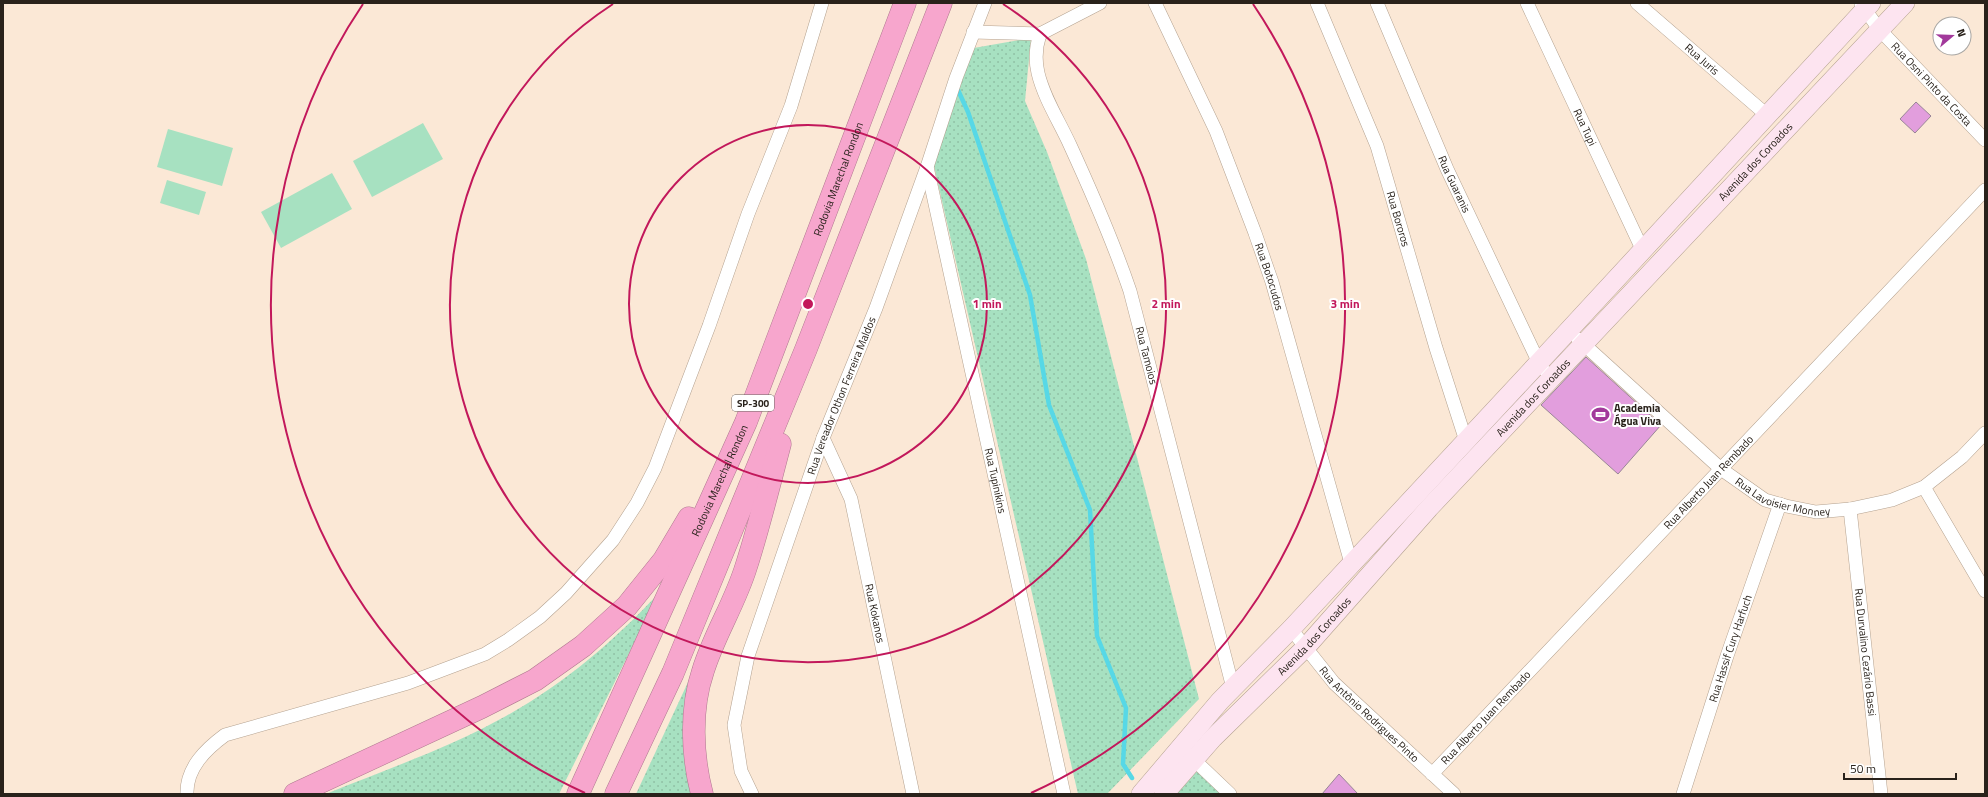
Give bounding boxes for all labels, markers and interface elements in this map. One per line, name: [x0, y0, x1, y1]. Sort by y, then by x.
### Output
north arrow: [1932, 16, 1972, 56]
text: N: [1953, 27, 1970, 39]
street label: Rua Osni Pinto da Costa: [1888, 39, 1976, 130]
street label: Rua Juris: [1681, 40, 1723, 79]
street label: Rua Tupi: [1569, 106, 1601, 148]
street label: Avenida dos Coroados: [1715, 119, 1796, 204]
street label: Rodovia Marechal Rondon: [809, 120, 867, 238]
street label: Rua Guaranis: [1434, 153, 1475, 215]
street label: Rua Bororos: [1383, 189, 1414, 249]
street label: Rua Botocudos: [1251, 241, 1288, 312]
text: 1 min: [972, 294, 1002, 313]
text: 2 min: [1151, 294, 1181, 313]
text: 3 min: [1330, 294, 1360, 313]
centre of rings: [801, 297, 815, 311]
street label: Rua Vereador Othon Ferreira Maldos: [803, 314, 880, 477]
street label: Rua Tamoios: [1132, 325, 1162, 386]
street label: Avenida dos Coroados: [1492, 355, 1574, 440]
road number: SP-300: [732, 395, 774, 411]
place label: Academia Água Viva: [1614, 400, 1661, 429]
sports icon: Academia Água Viva: [1591, 404, 1611, 424]
street label: Rodovia Marechal Rondon: [687, 422, 752, 539]
street label: Rua Alberto Juan Rembado: [1660, 431, 1757, 533]
street label: Rua Tupinikins: [981, 446, 1010, 515]
street label: Rua Lavoisier Monney: [1732, 473, 1832, 520]
street label: Rua Kokanos: [861, 582, 889, 644]
street label: Rua Durvalino Cezário Bassi: [1851, 587, 1880, 717]
street label: Rua Hassif Cury Harfuch: [1705, 592, 1756, 704]
street label: Avenida dos Coroados: [1274, 593, 1355, 679]
street label: Rua Antônio Rodrigues Pinto: [1316, 663, 1423, 766]
street label: Rua Alberto Juan Rembado: [1437, 667, 1534, 768]
scale bar: [1844, 755, 1956, 781]
text: 50 m: [1850, 759, 1876, 778]

